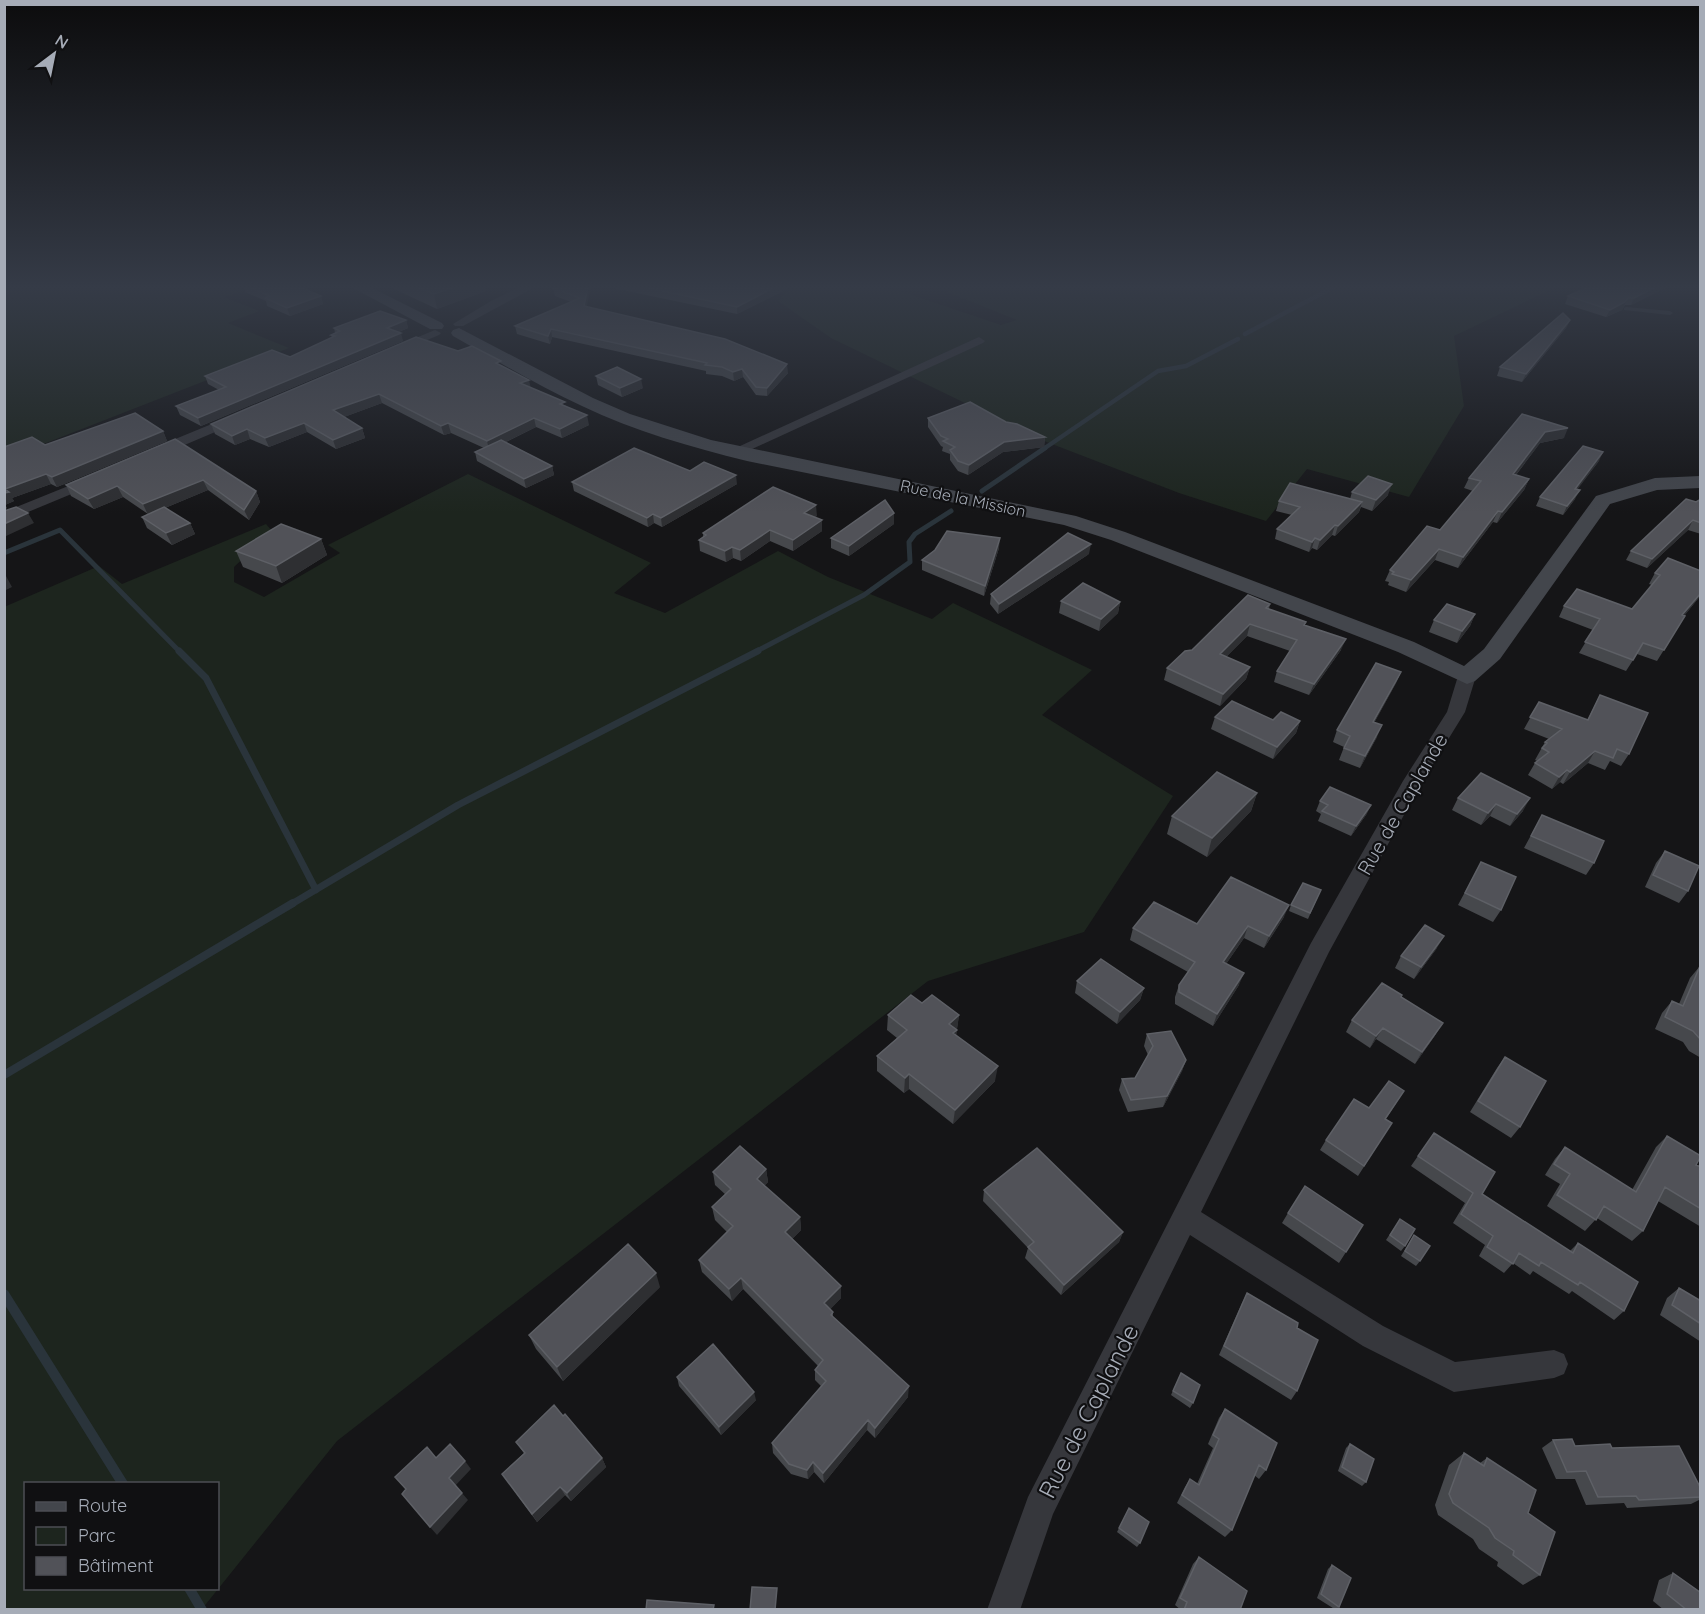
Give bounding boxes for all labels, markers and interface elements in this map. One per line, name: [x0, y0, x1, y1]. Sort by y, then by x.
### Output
north arrow: [24, 24, 84, 84]
text: N: [52, 30, 72, 53]
street label: Rue de la Mission: [898, 475, 1028, 521]
street label: Rue de Caplande: [1351, 729, 1453, 879]
street label: Rue de Caplande: [1031, 1319, 1145, 1503]
legend: [24, 1482, 219, 1590]
text: Route: [78, 1494, 127, 1517]
text: Parc: [78, 1524, 115, 1547]
text: Bâtiment: [78, 1554, 154, 1577]

